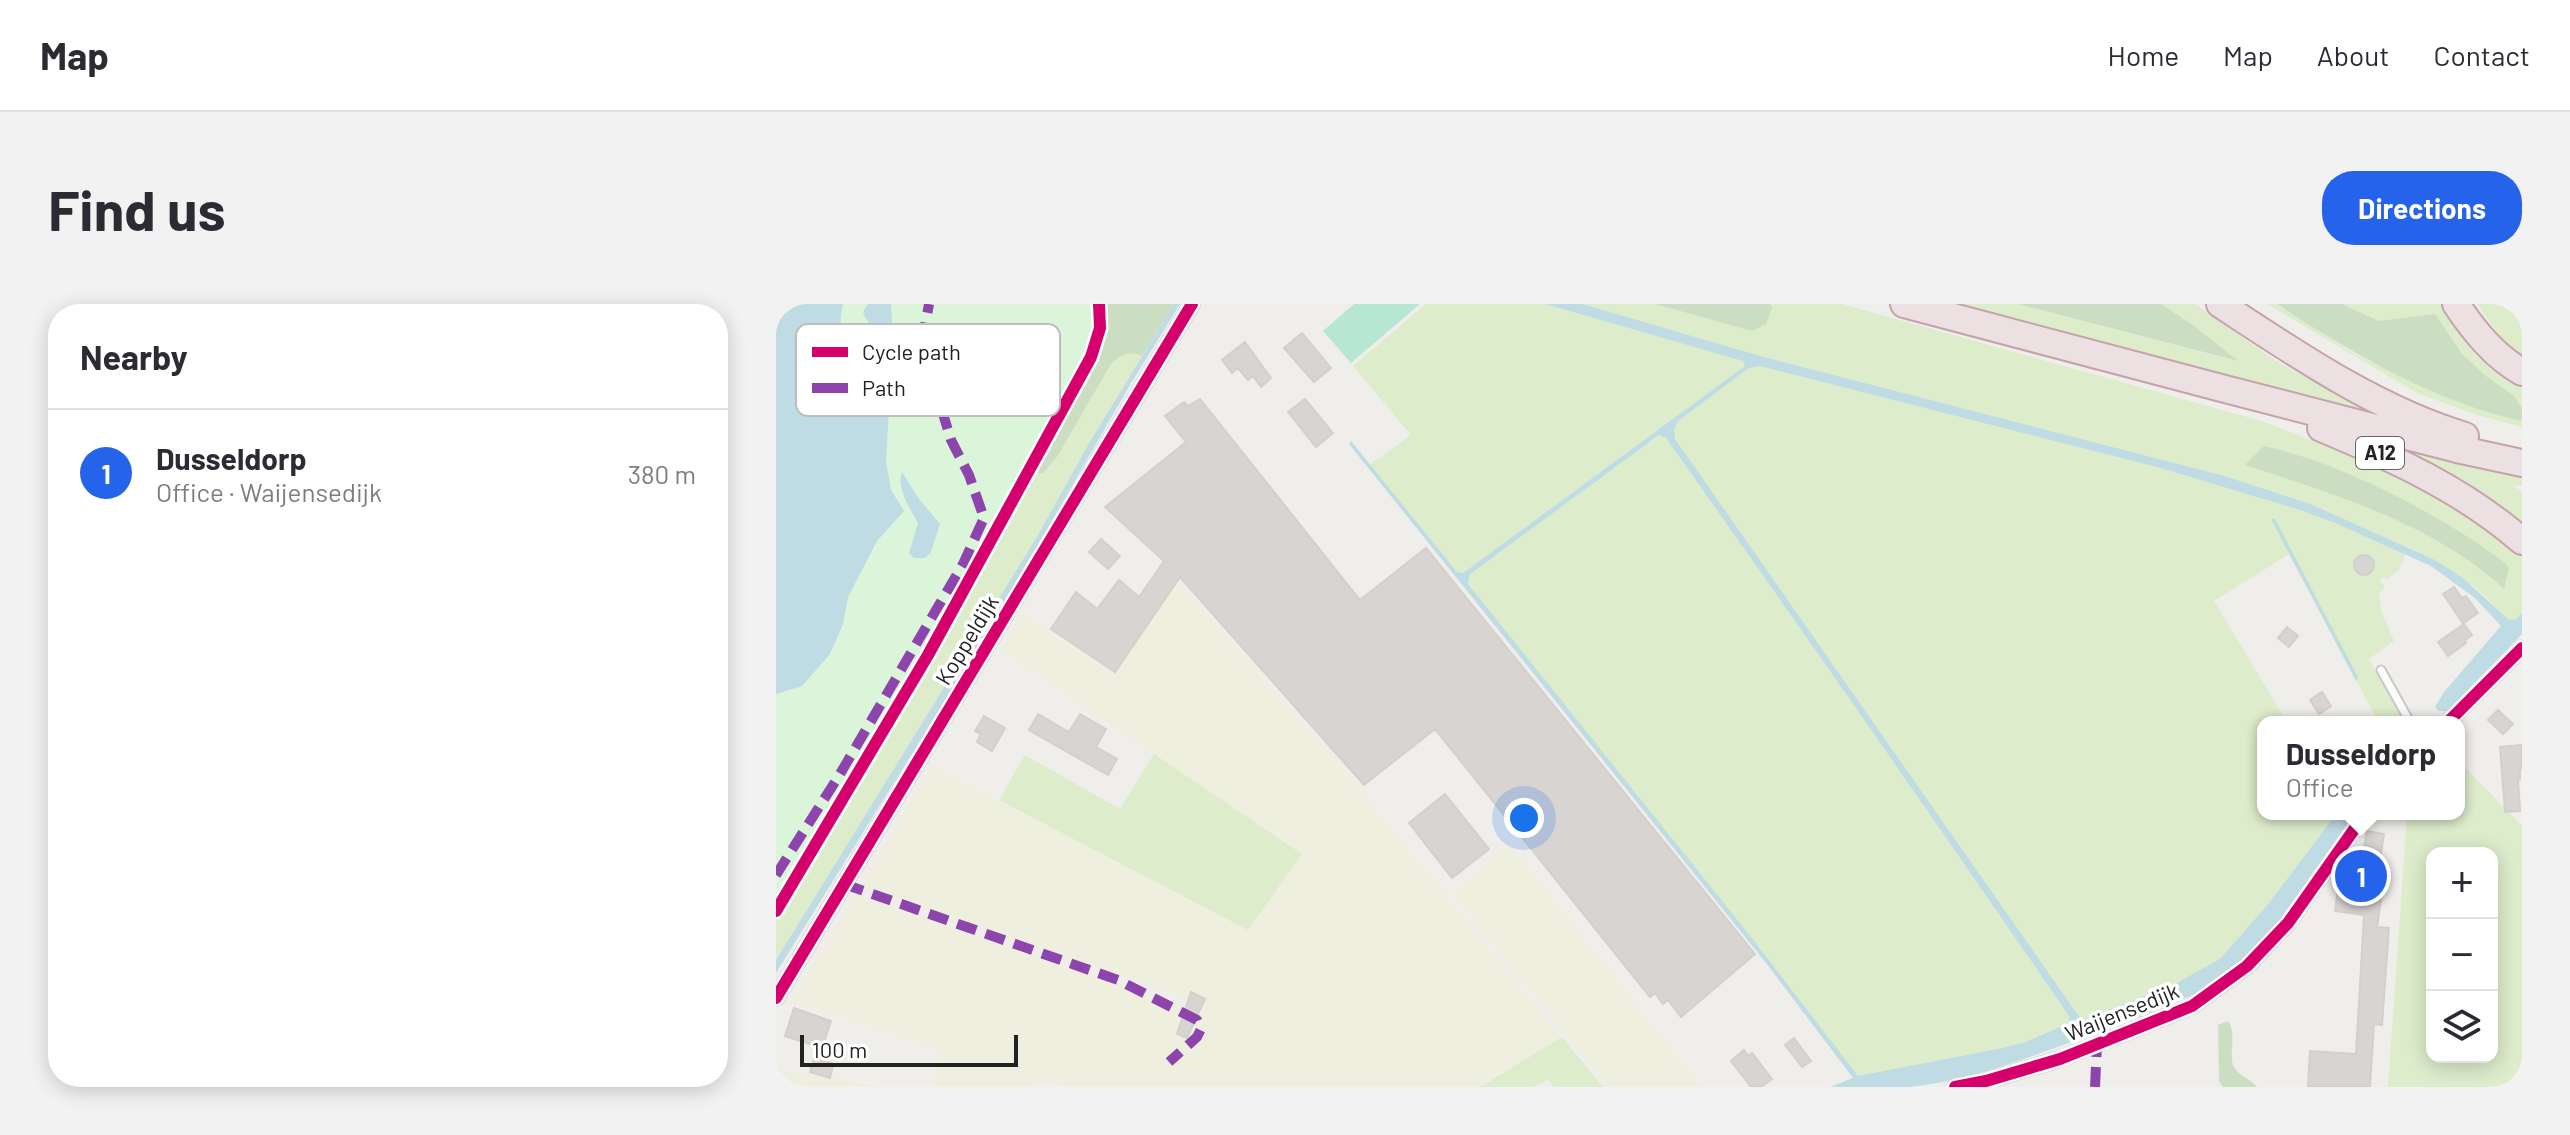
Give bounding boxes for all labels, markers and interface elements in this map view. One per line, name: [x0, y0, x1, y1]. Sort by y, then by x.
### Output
text: Map: [40, 32, 109, 78]
text: Home: [2108, 38, 2179, 72]
text: Map: [2223, 38, 2273, 72]
text: About: [2317, 38, 2389, 72]
text: Contact: [2433, 38, 2530, 72]
button: Directions: [2322, 171, 2522, 245]
text: Find us: [48, 175, 226, 242]
legend: [796, 324, 1060, 416]
text: Nearby: [80, 336, 188, 377]
text: Cycle path: [862, 338, 961, 364]
text: Path: [862, 374, 906, 400]
road number: A12: [2356, 437, 2404, 469]
text: Dusseldorp: [156, 440, 307, 476]
text: 1: [101, 458, 111, 489]
text: 380 m: [628, 458, 696, 489]
text: Office · Waijensedijk: [156, 476, 382, 507]
street label: Koppeldijk: [929, 590, 1003, 689]
popup: [2257, 716, 2465, 820]
text: Dusseldorp: [2286, 735, 2436, 771]
text: Office: [2286, 771, 2354, 802]
your location: [1504, 798, 1544, 838]
pin: 1: [2335, 846, 2387, 906]
map controls: [2426, 847, 2498, 1063]
button: +: [2426, 847, 2498, 919]
button: −: [2426, 919, 2498, 991]
street label: Waijensedijk: [2061, 976, 2182, 1046]
button: layers: [2426, 991, 2498, 1063]
scale bar: [800, 1031, 1018, 1067]
text: 100 m: [812, 1036, 867, 1062]

